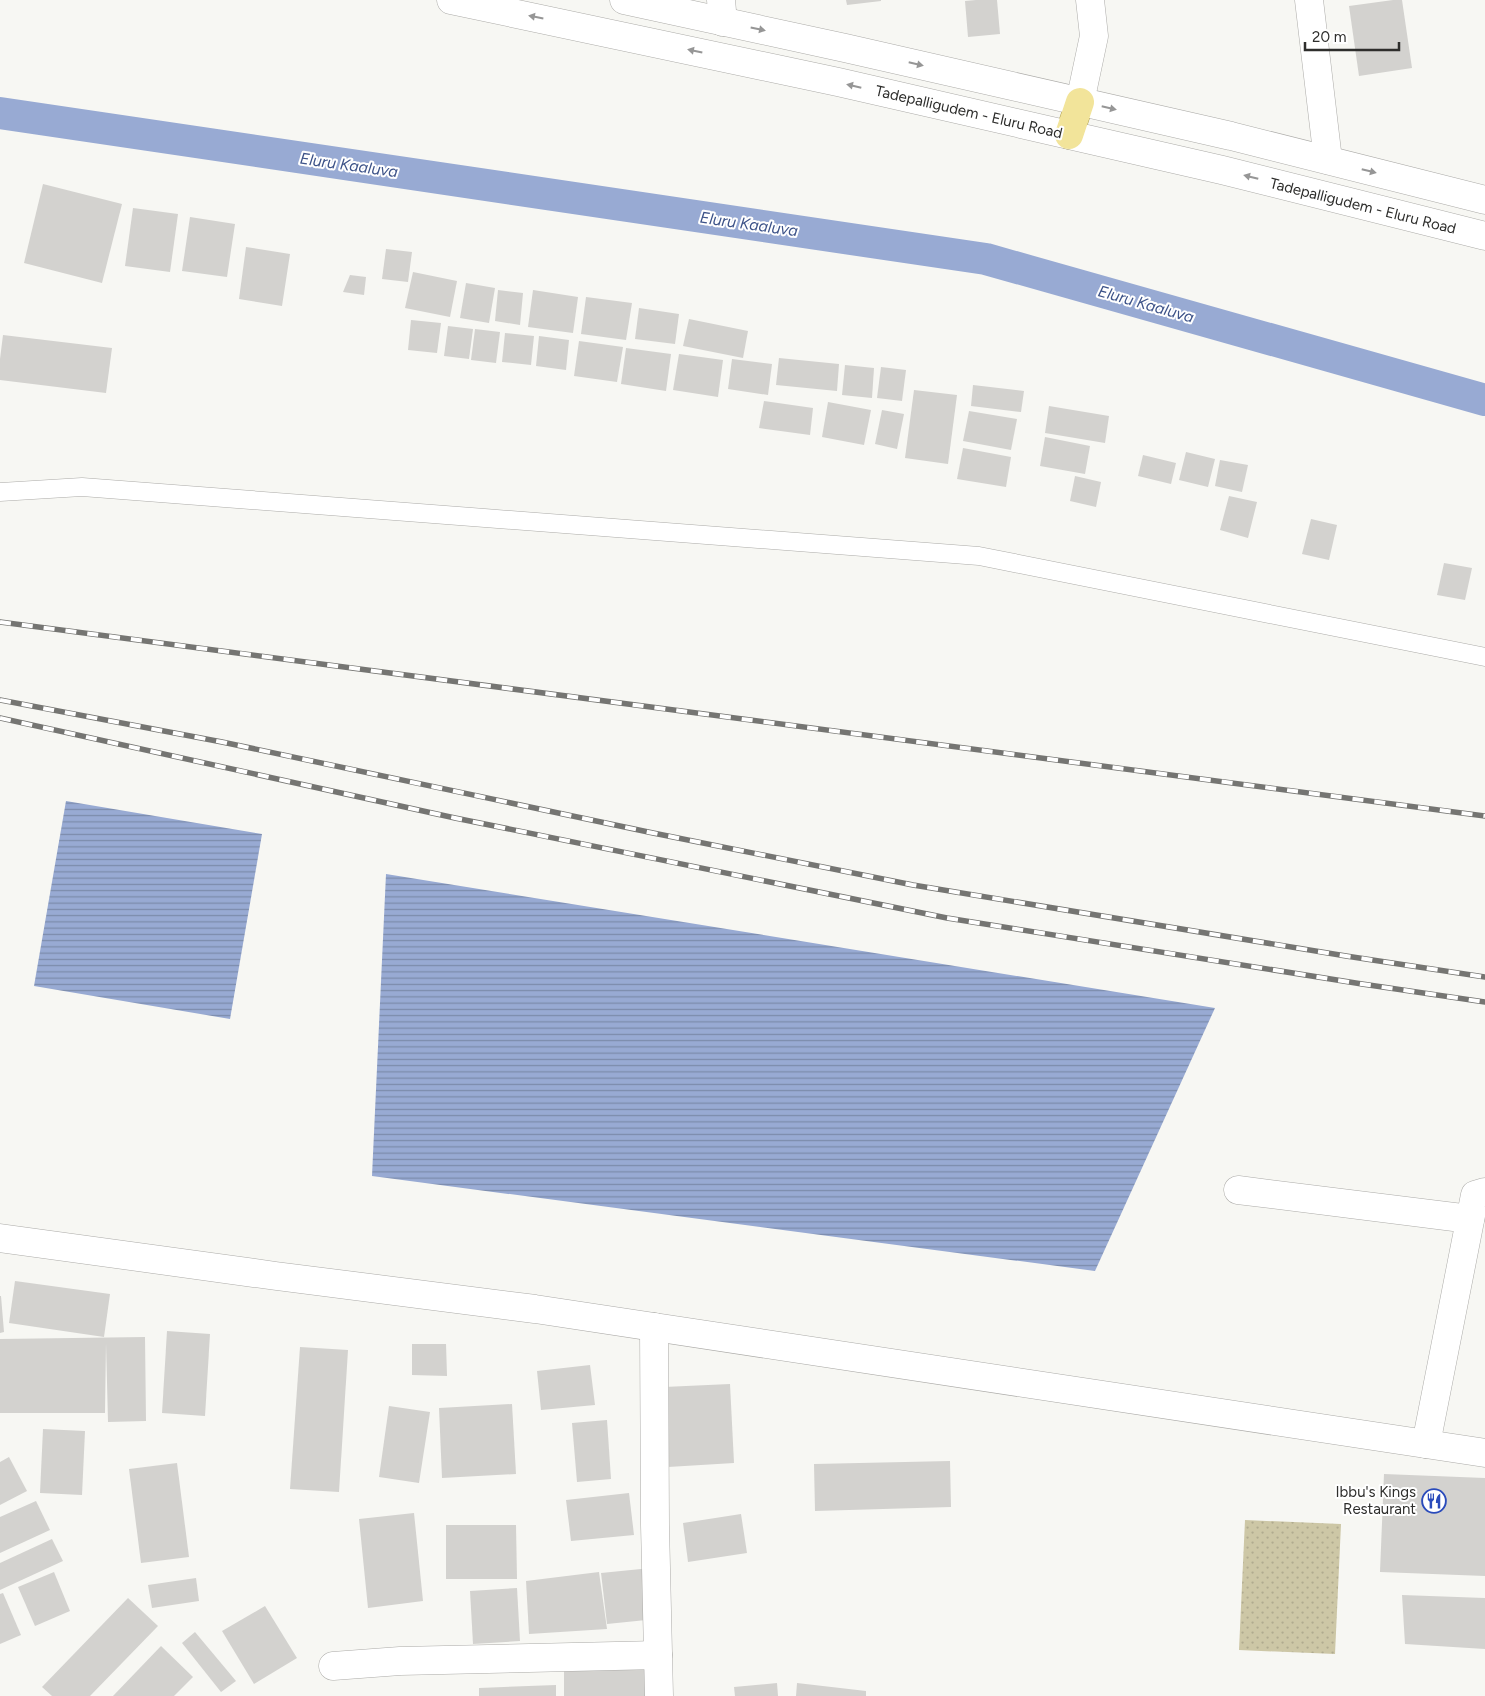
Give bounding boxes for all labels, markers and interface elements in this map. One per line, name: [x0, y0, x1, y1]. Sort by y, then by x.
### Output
one-way arrow: [529, 13, 544, 21]
scale bar: [1305, 20, 1399, 52]
one-way arrow: [750, 25, 765, 33]
text: 20 m: [1312, 28, 1346, 46]
one-way arrow: [688, 47, 703, 55]
one-way arrow: [909, 60, 924, 68]
one-way arrow: [846, 82, 862, 90]
street label: Tadepalligudem - Eluru Road: [874, 82, 1064, 142]
one-way arrow: [1101, 104, 1116, 112]
water label: Eluru Kaaluva: [299, 149, 399, 181]
one-way arrow: [1361, 167, 1376, 175]
one-way arrow: [1244, 173, 1259, 181]
street label: Tadepalligudem - Eluru Road: [1268, 174, 1458, 238]
water label: Eluru Kaaluva: [699, 208, 799, 240]
water label: Eluru Kaaluva: [1096, 281, 1196, 327]
place label: Ibbu's Kings Restaurant: [1335, 1483, 1416, 1518]
restaurant icon: Ibbu's Kings Restaurant: [1421, 1488, 1447, 1514]

